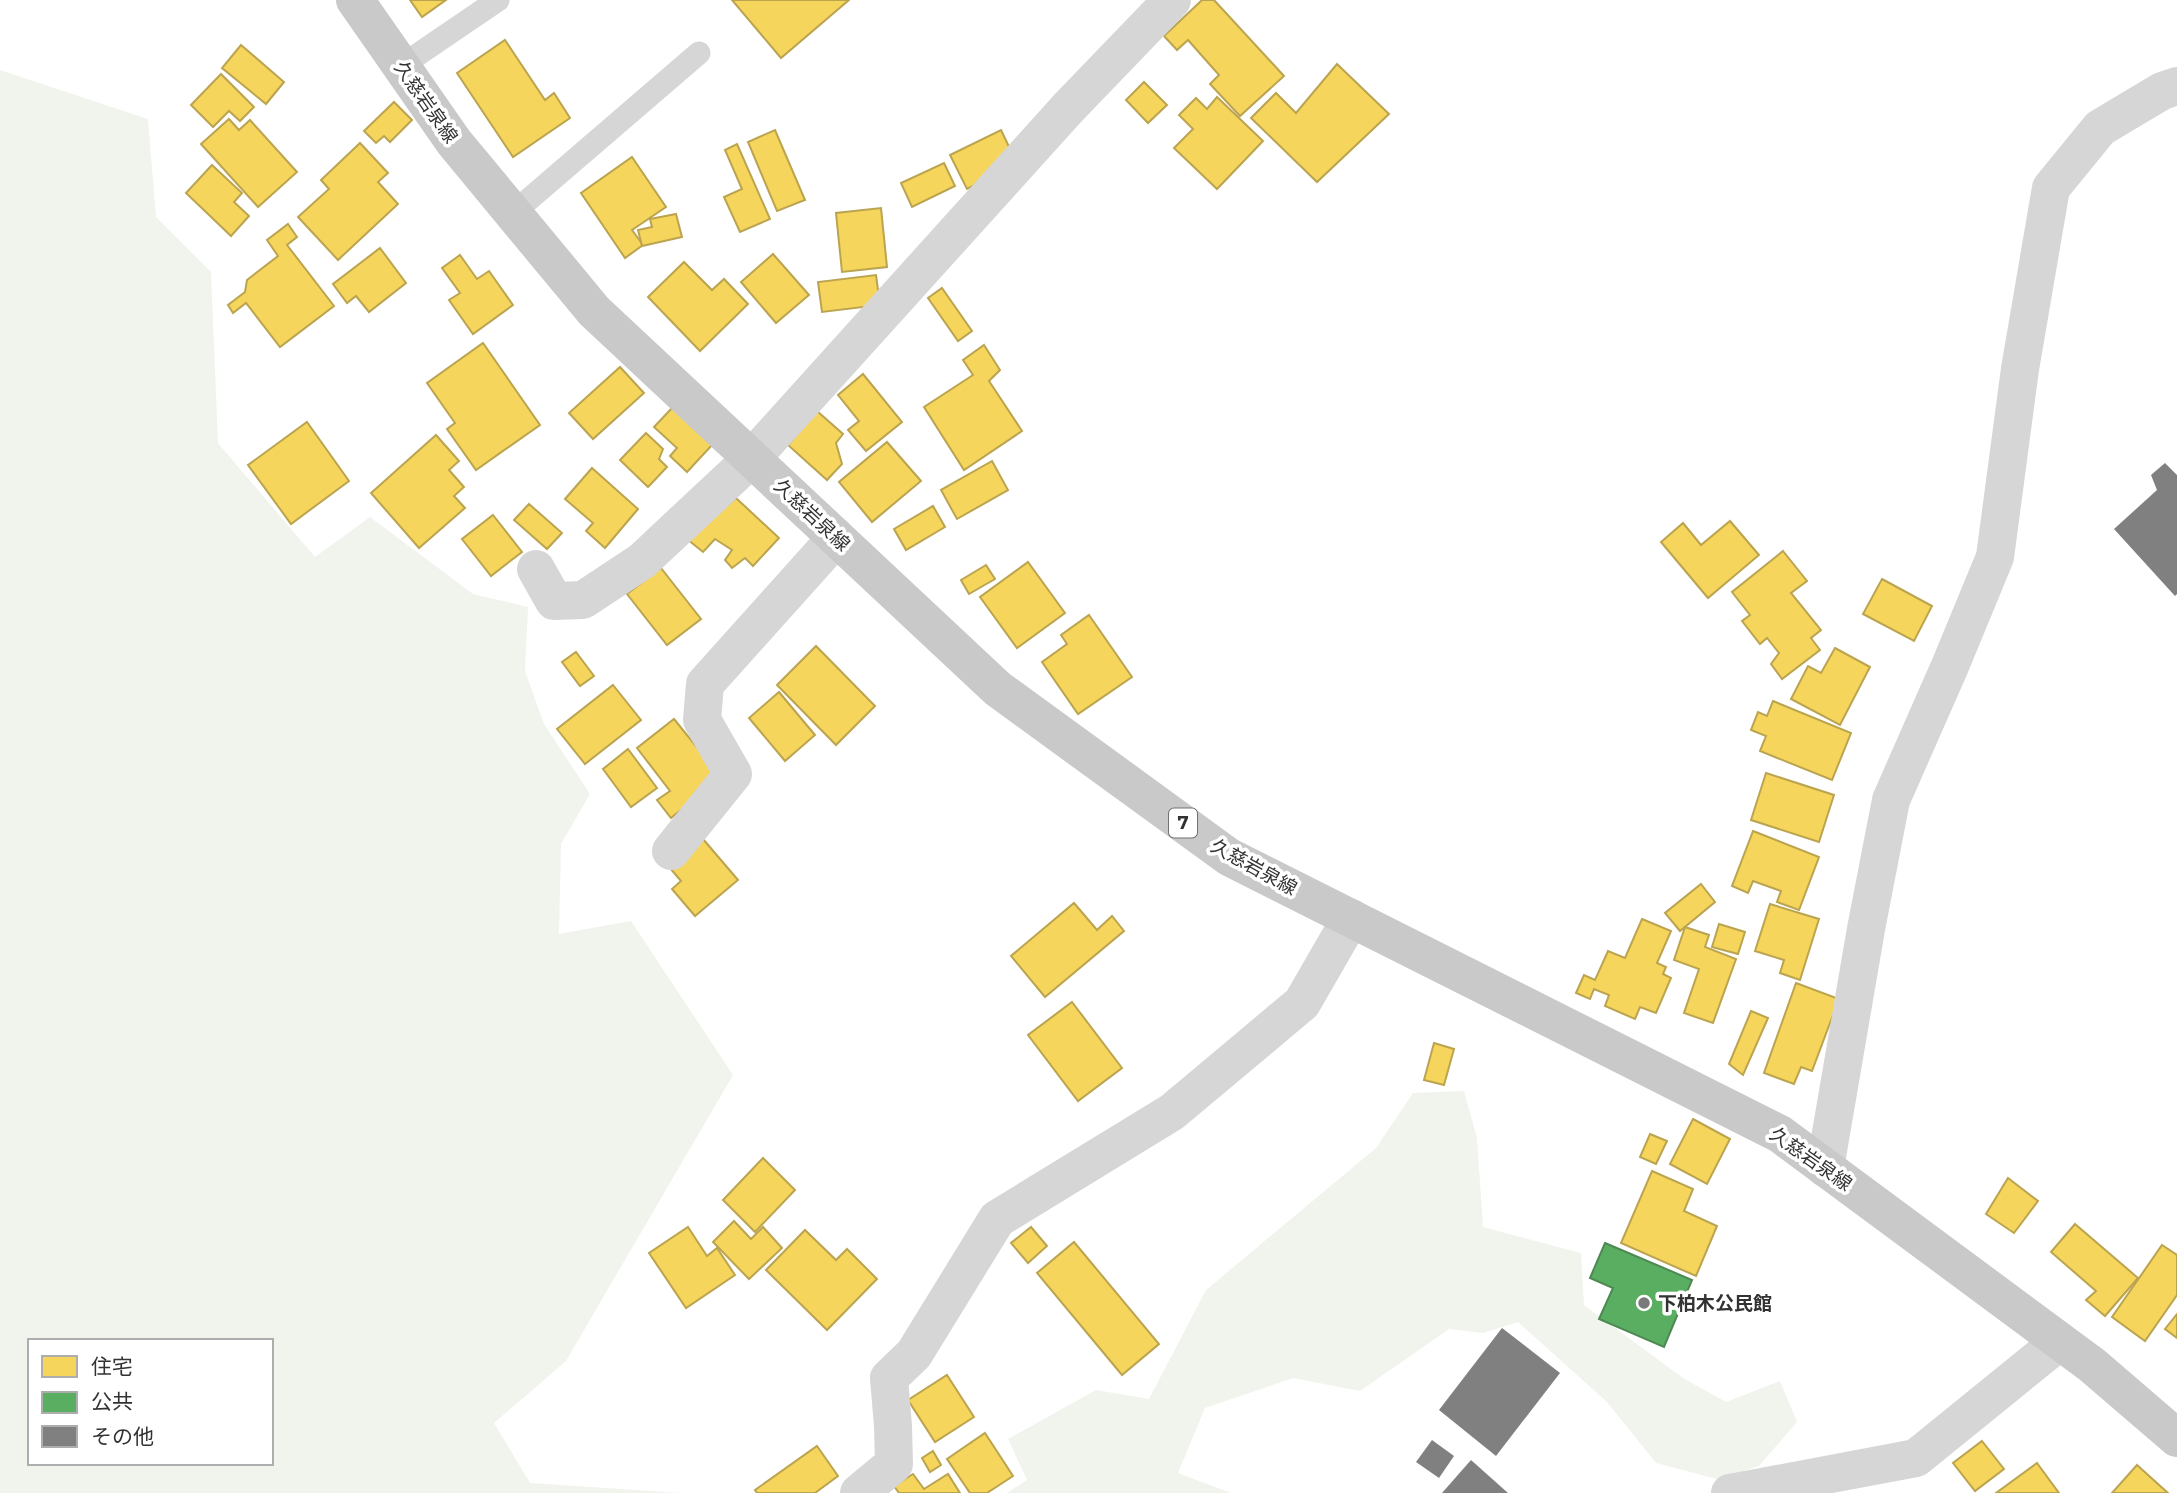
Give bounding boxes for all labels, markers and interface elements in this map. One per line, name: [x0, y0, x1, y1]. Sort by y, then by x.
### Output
street label: 久慈岩泉線: [389, 56, 463, 148]
street label: 久慈岩泉線: [769, 474, 855, 556]
road number: 7: [1169, 808, 1197, 838]
street label: 久慈岩泉線: [1207, 834, 1301, 900]
street label: 久慈岩泉線: [1765, 1122, 1857, 1196]
place label: 下柏木公民館: [1658, 1292, 1772, 1315]
marker: 下柏木公民館: [1636, 1295, 1652, 1311]
legend: [28, 1339, 273, 1465]
text: 住宅: [91, 1354, 133, 1379]
text: 公共: [91, 1389, 133, 1414]
text: その他: [91, 1424, 154, 1449]

